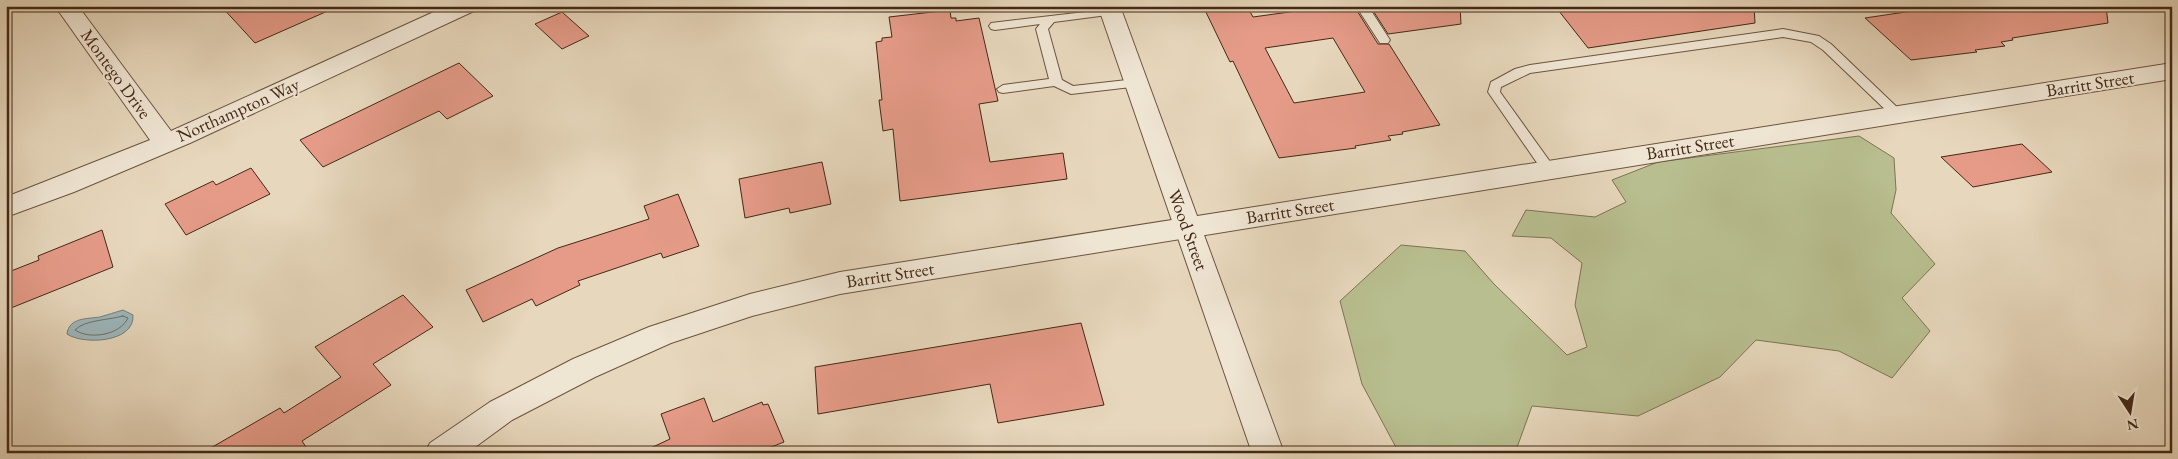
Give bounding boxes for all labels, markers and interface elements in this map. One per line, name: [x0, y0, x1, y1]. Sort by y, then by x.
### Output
street label: Montego Drive: [76, 24, 157, 123]
street label: Barritt Street: [2044, 65, 2136, 102]
street label: Northampton Way: [173, 72, 303, 147]
street label: Barritt Street: [1644, 128, 1736, 165]
street label: Wood Street: [1163, 186, 1214, 274]
street label: Barritt Street: [1244, 192, 1336, 229]
street label: Barritt Street: [844, 256, 936, 293]
north arrow: [2106, 386, 2156, 436]
text: N: [2125, 415, 2140, 435]

